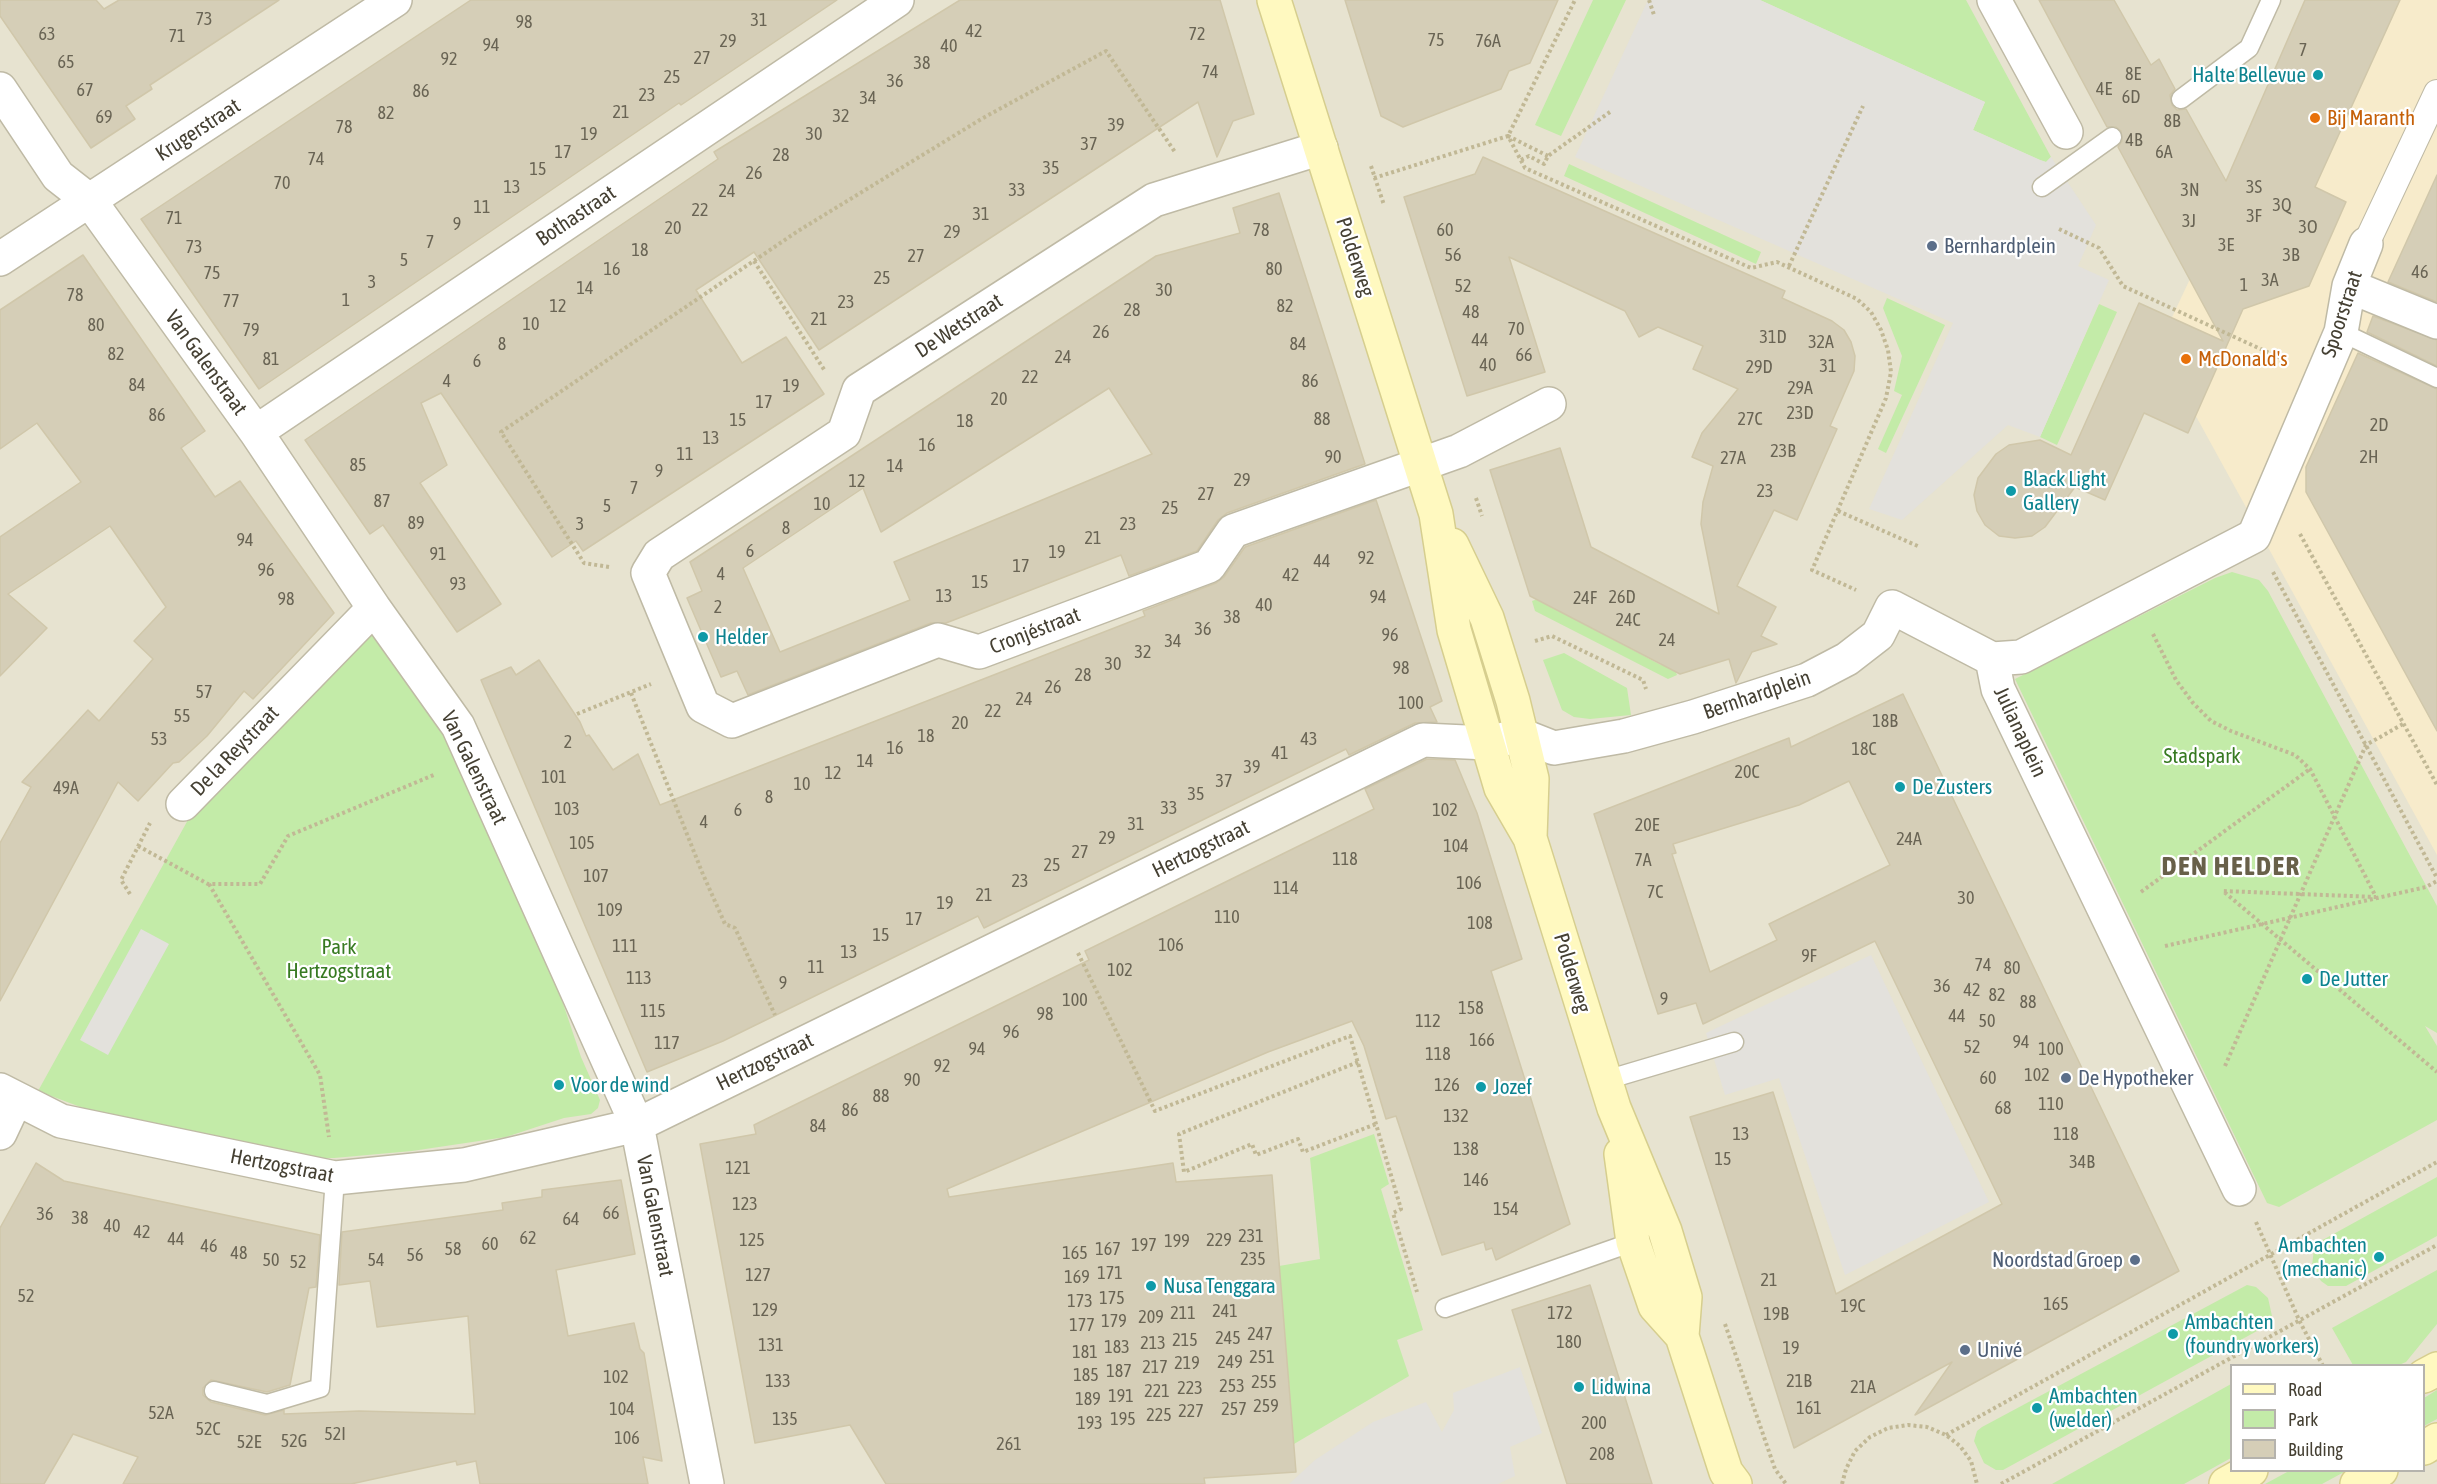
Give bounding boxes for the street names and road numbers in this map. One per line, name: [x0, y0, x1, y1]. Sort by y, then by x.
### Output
street label: Krugerstraat: [151, 93, 245, 167]
street label: Bothastraat: [531, 180, 621, 252]
street label: Polderweg: [1330, 214, 1380, 300]
street label: Spoorstraat: [2316, 268, 2368, 360]
street label: De Wetstraat: [911, 288, 1007, 364]
street label: Van Galenstraat: [160, 306, 252, 420]
street label: Cronjéstraat: [986, 602, 1084, 660]
street label: Bernhardplein: [1700, 665, 1814, 725]
street label: Julianaplein: [1988, 683, 2052, 781]
street label: De la Reystraat: [186, 701, 284, 801]
street label: Van Galenstraat: [436, 707, 512, 829]
street label: Hertzogstraat: [1148, 815, 1254, 883]
street label: Polderweg: [1548, 930, 1596, 1016]
street label: Hertzogstraat: [712, 1028, 818, 1096]
street label: Hertzogstraat: [228, 1144, 336, 1188]
street label: Van Galenstraat: [631, 1153, 679, 1279]

